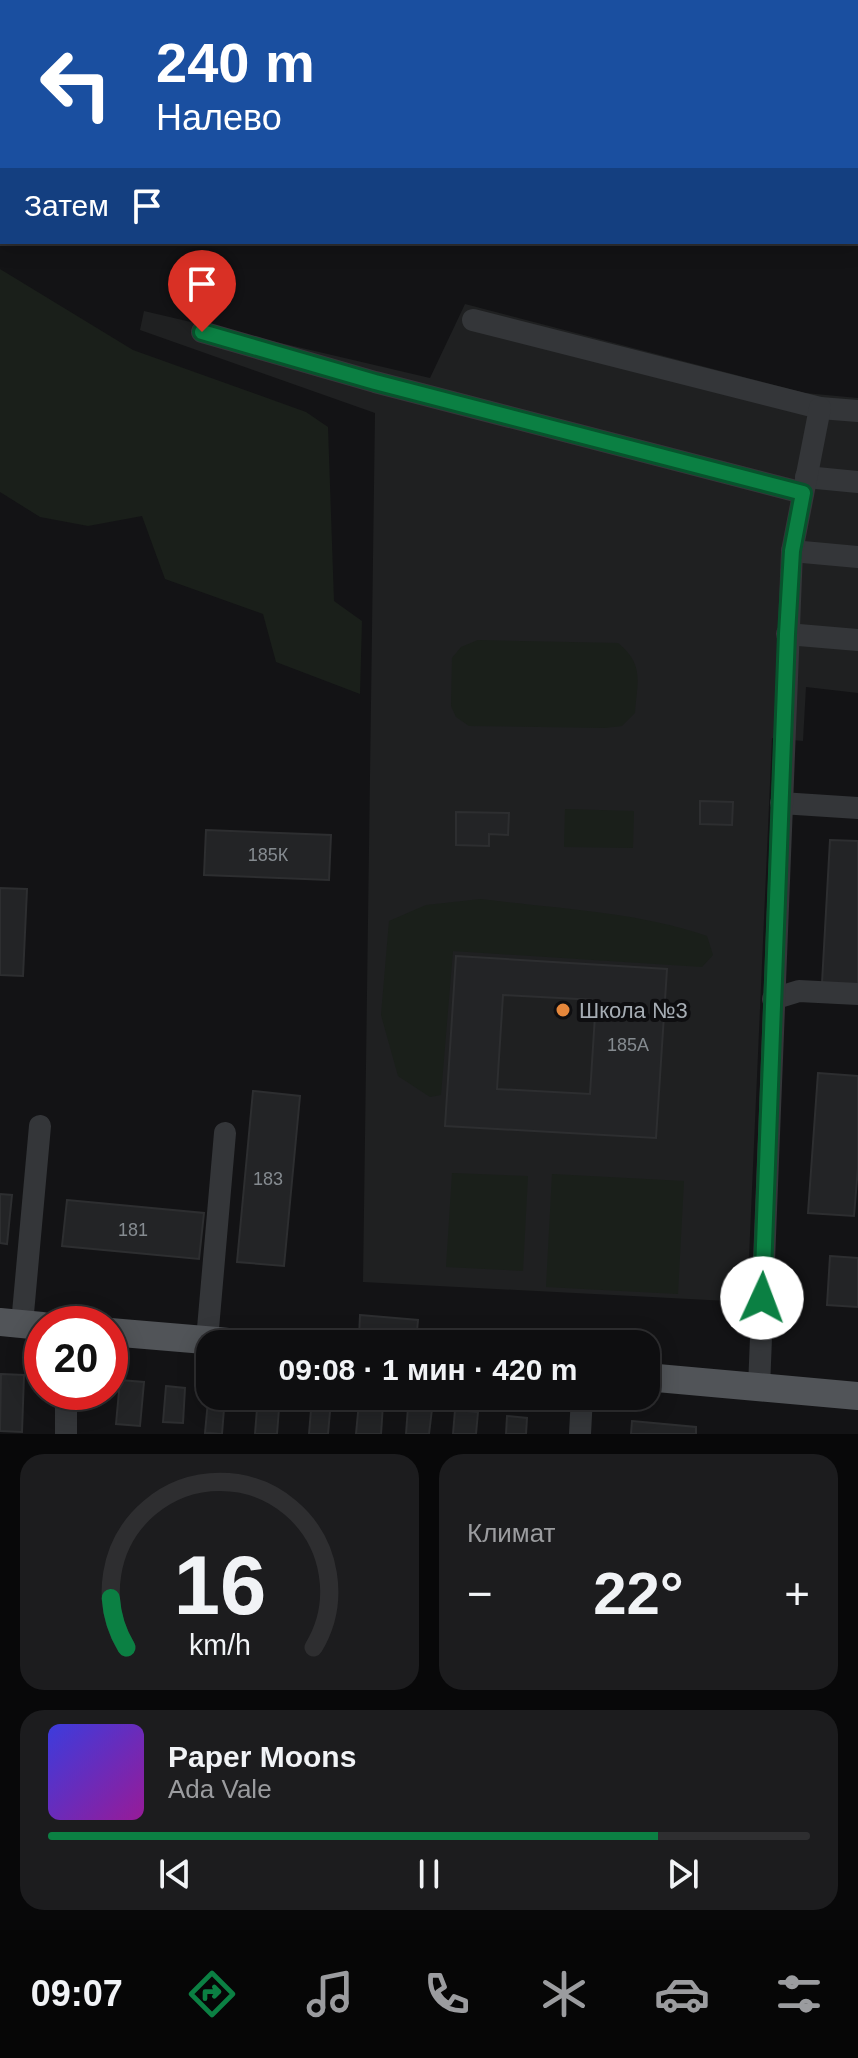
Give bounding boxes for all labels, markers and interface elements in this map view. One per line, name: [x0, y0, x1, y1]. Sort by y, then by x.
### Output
text: 240 m: [156, 31, 315, 94]
icon: left: [24, 32, 128, 136]
text: Налево: [156, 97, 282, 138]
icon: arrive: [125, 184, 169, 228]
text: Затем: [24, 189, 109, 222]
pin: [168, 250, 236, 332]
icon: arrive: [180, 262, 224, 306]
house number: 185К: [248, 845, 289, 865]
place label: Школа №3: [579, 998, 688, 1023]
marker: Школа №3: [554, 1001, 572, 1019]
house number: 185А: [607, 1035, 649, 1055]
house number: 183: [253, 1169, 283, 1189]
house number: 181: [118, 1220, 148, 1240]
position arrow: [720, 1256, 804, 1340]
speed limit sign: 20: [24, 1306, 128, 1410]
text: 09:08 · 1 мин · 420 m: [279, 1353, 577, 1386]
text: Климат: [467, 1518, 556, 1548]
text: 16: [173, 1539, 266, 1632]
text: 22°: [593, 1560, 684, 1627]
text: −: [467, 1569, 493, 1618]
text: +: [784, 1569, 810, 1618]
text: km/h: [189, 1629, 250, 1661]
text: Paper Moons: [168, 1740, 356, 1773]
text: Ada Vale: [168, 1774, 272, 1804]
icon: previous: [153, 1852, 197, 1896]
icon: pause: [407, 1852, 451, 1896]
icon: next: [661, 1852, 705, 1896]
icon: directions: [184, 1966, 240, 2022]
icon: music: [302, 1966, 358, 2022]
icon: phone: [419, 1966, 475, 2022]
icon: climate: [536, 1966, 592, 2022]
icon: car: [654, 1966, 710, 2022]
icon: filters: [771, 1966, 827, 2022]
text: 09:07: [31, 1973, 123, 2014]

